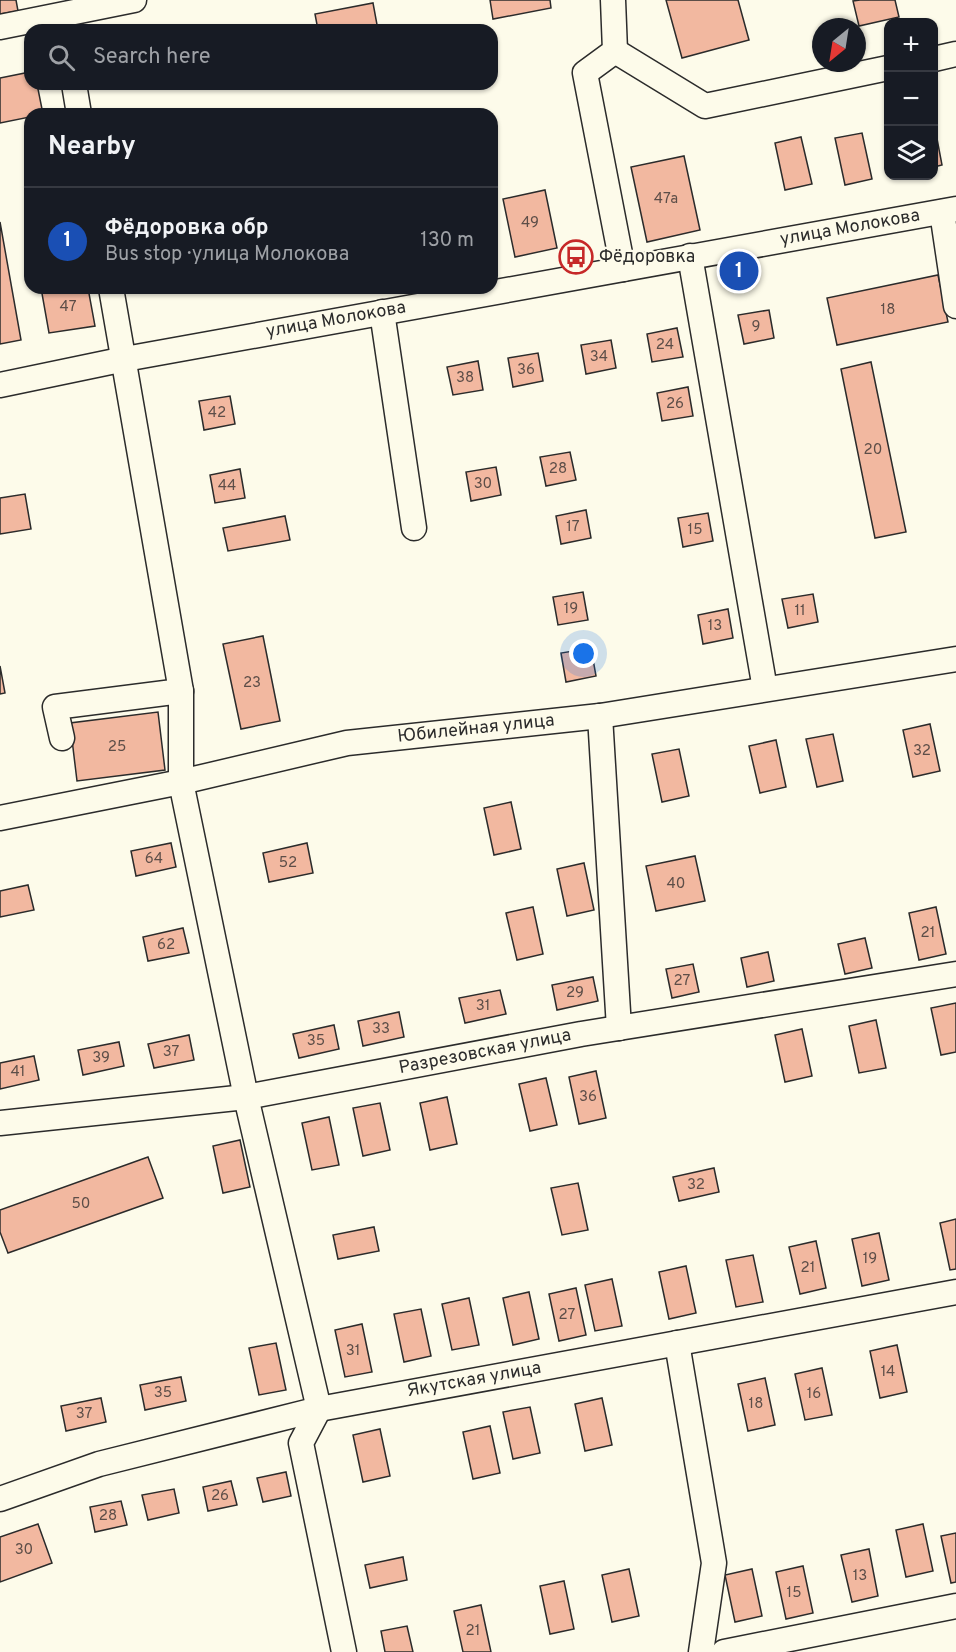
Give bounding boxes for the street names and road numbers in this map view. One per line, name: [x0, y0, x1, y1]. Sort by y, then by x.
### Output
street label: улица Молокова: [778, 204, 922, 252]
street label: улица Молокова: [264, 296, 408, 344]
street label: Юбилейная улица: [396, 709, 556, 749]
street label: Разрезовская улица: [397, 1024, 573, 1080]
street label: Якутская улица: [405, 1357, 543, 1403]

